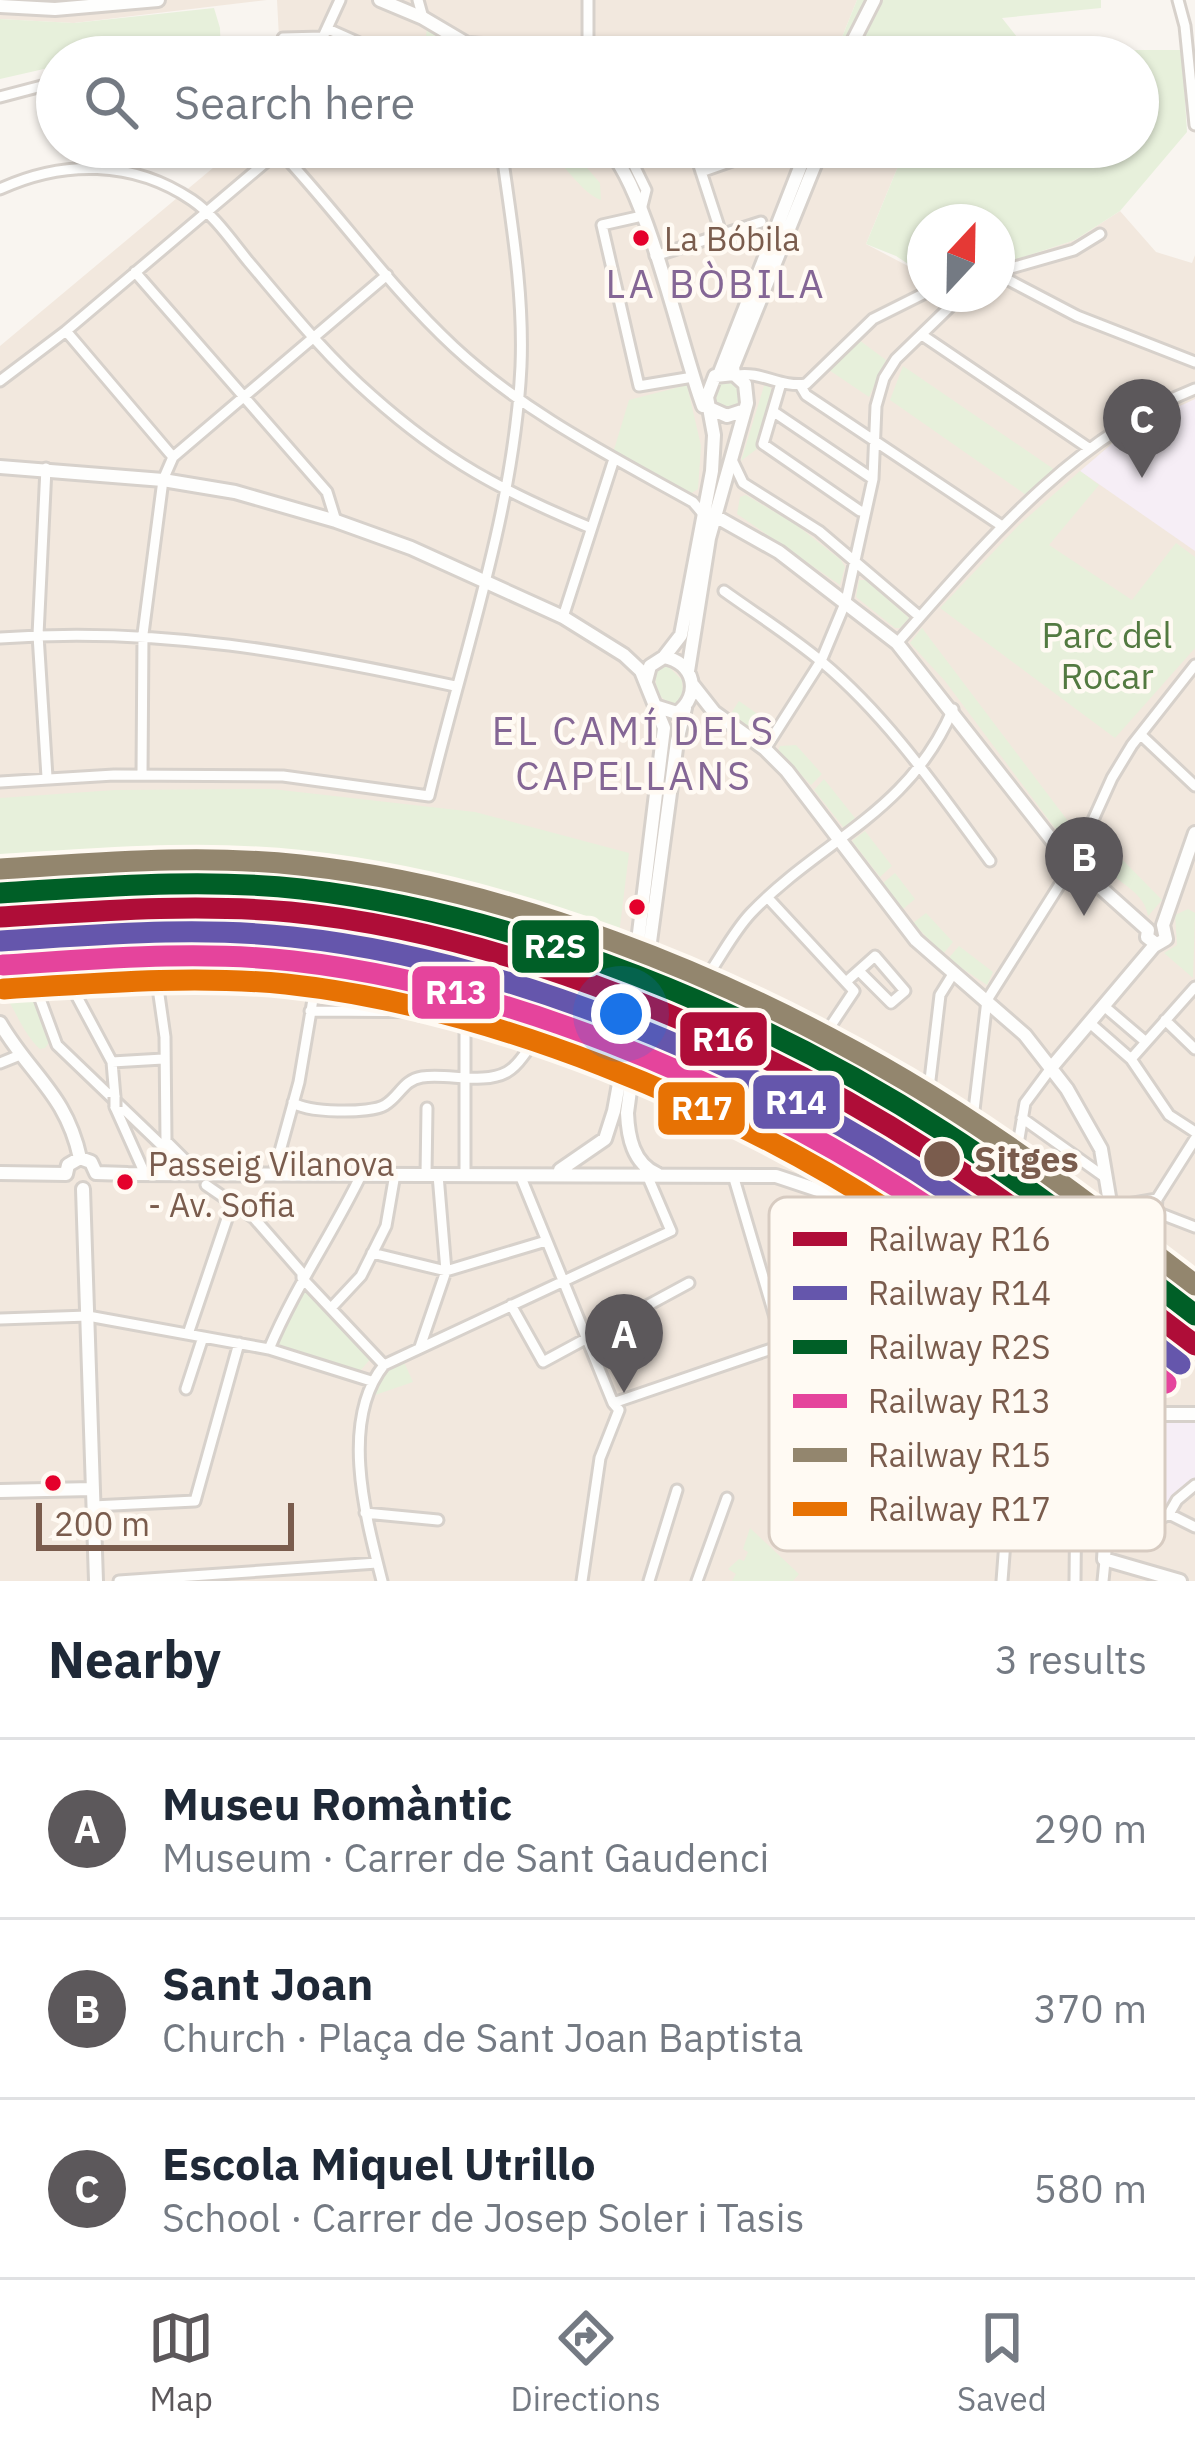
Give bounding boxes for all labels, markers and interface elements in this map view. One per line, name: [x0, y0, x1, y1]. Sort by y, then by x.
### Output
search box: [36, 36, 1159, 168]
icon: search: [78, 69, 144, 135]
text: Search here: [174, 73, 415, 131]
north arrow: [907, 204, 1015, 312]
place label: La Bóbila: [664, 217, 800, 260]
marker: La Bóbila: [630, 227, 652, 249]
district label: LA BÒBILA: [606, 258, 826, 309]
pin: C: [1103, 379, 1181, 478]
park label: Parc del Rocar: [1042, 611, 1172, 699]
district label: EL CAMÍ DELS CAPELLANS: [492, 705, 776, 801]
pin: B: [1045, 817, 1123, 916]
unlabelled marker: [626, 896, 648, 918]
line badge: R2S: [510, 918, 601, 975]
text: R2S: [524, 924, 586, 967]
line badge: R13: [410, 964, 502, 1021]
text: R13: [425, 970, 487, 1013]
your location: [591, 984, 651, 1044]
line badge: R16: [678, 1010, 769, 1068]
text: R16: [692, 1017, 754, 1060]
line badge: R14: [751, 1073, 842, 1131]
line badge: R17: [656, 1080, 747, 1137]
text: R14: [765, 1080, 827, 1123]
text: R17: [671, 1086, 733, 1129]
place label: Sitges: [974, 1135, 1079, 1182]
marker: Sitges: [921, 1138, 963, 1180]
place label: Passeig Vilanova - Av. Sofia: [148, 1142, 394, 1226]
marker: Passeig Vilanova - Av. Sofia: [114, 1171, 136, 1193]
legend: [769, 1197, 1165, 1551]
text: Railway R16: [868, 1217, 1051, 1260]
text: Railway R14: [868, 1271, 1051, 1314]
pin: A: [585, 1294, 663, 1393]
text: Railway R2S: [868, 1325, 1050, 1368]
text: Railway R13: [868, 1379, 1051, 1422]
text: Railway R15: [868, 1433, 1051, 1476]
unlabelled marker: [42, 1472, 64, 1494]
text: Railway R17: [868, 1487, 1051, 1530]
scale bar: [36, 1497, 294, 1550]
text: 200 m: [54, 1502, 150, 1545]
text: Nearby: [48, 1626, 221, 1692]
text: 3 results: [995, 1634, 1147, 1685]
text: Museu Romàntic: [162, 1774, 512, 1832]
text: A: [74, 1803, 100, 1854]
text: 290 m: [1034, 1803, 1147, 1854]
text: Museum · Carrer de Sant Gaudenci: [162, 1832, 769, 1883]
text: Sant Joan: [162, 1954, 373, 2012]
text: B: [74, 1983, 100, 2034]
text: 370 m: [1034, 1983, 1147, 2034]
text: Church · Plaça de Sant Joan Baptista: [162, 2012, 803, 2063]
text: Escola Miquel Utrillo: [162, 2134, 596, 2192]
text: C: [74, 2163, 100, 2214]
text: 580 m: [1034, 2163, 1147, 2214]
text: School · Carrer de Josep Soler i Tasis: [162, 2192, 805, 2243]
tab: Map: [148, 2305, 214, 2420]
tab: Directions: [511, 2305, 661, 2420]
tab: Saved: [957, 2305, 1047, 2420]

